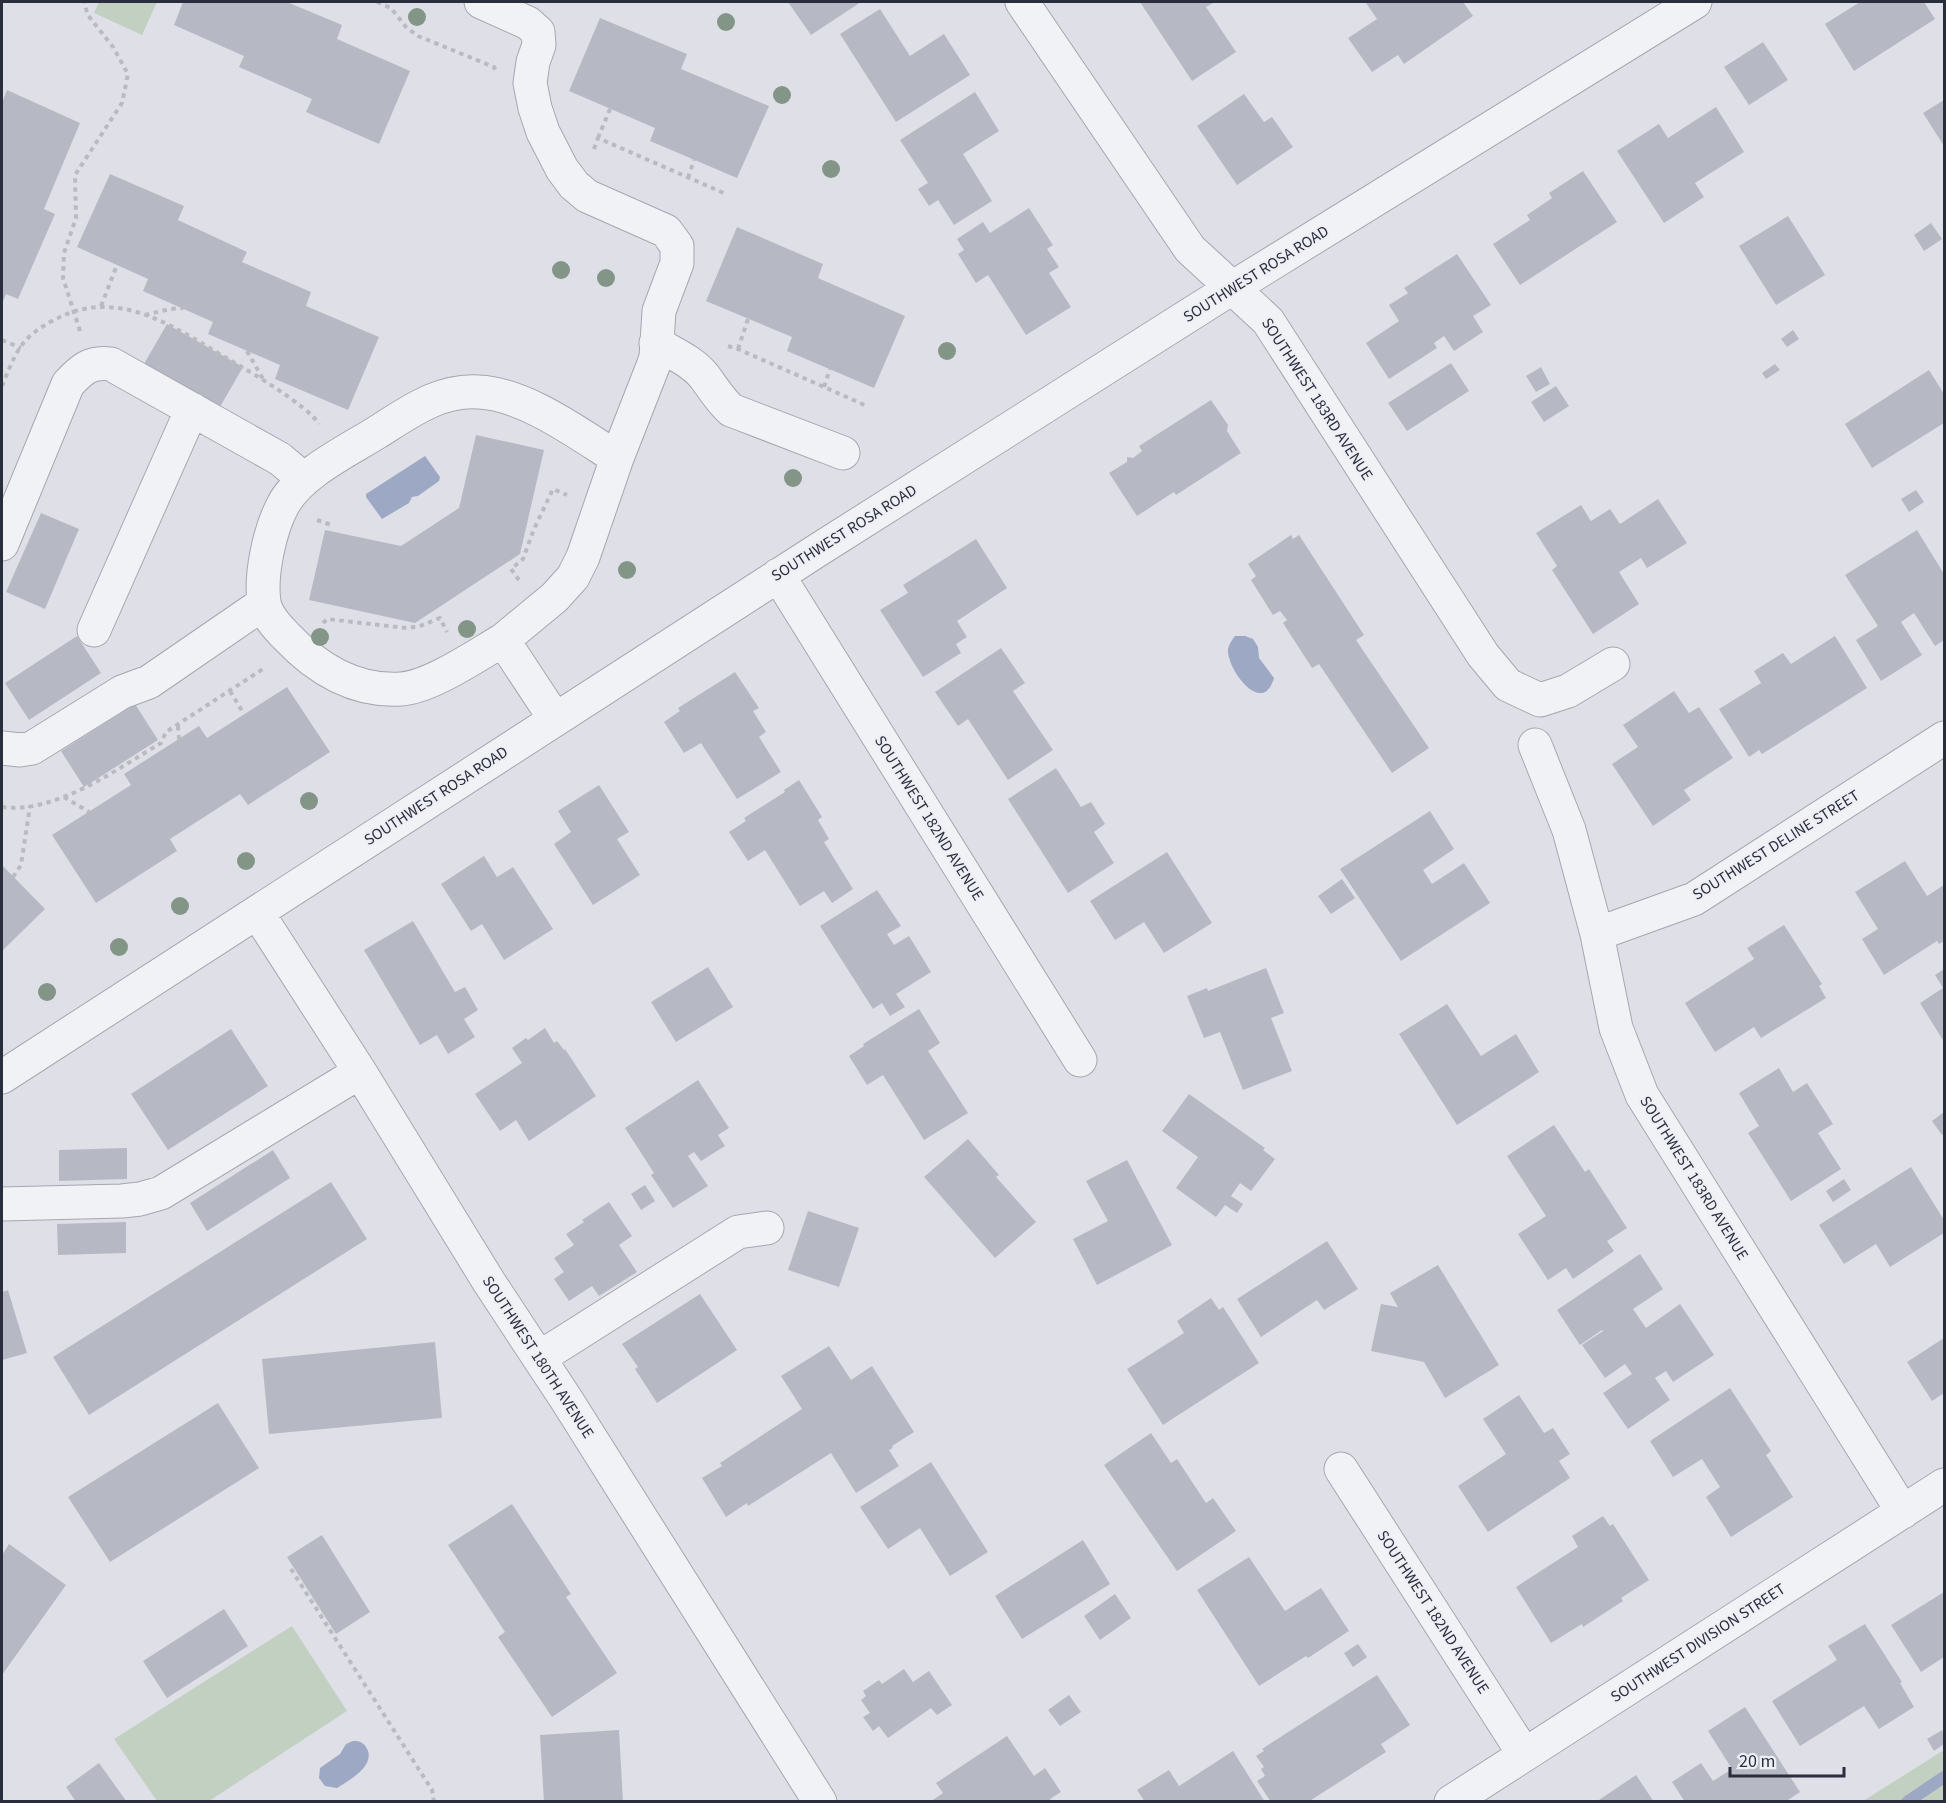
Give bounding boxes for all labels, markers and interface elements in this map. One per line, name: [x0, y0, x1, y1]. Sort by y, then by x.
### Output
street label: SOUTHWEST ROSA ROAD: [1179, 220, 1333, 328]
street label: SOUTHWEST 183RD AVENUE: [1256, 313, 1378, 485]
street label: SOUTHWEST ROSA ROAD: [767, 479, 921, 587]
street label: SOUTHWEST 182ND AVENUE: [869, 731, 989, 905]
street label: SOUTHWEST ROSA ROAD: [360, 741, 512, 851]
street label: SOUTHWEST DELINE STREET: [1688, 784, 1864, 905]
street label: SOUTHWEST 183RD AVENUE: [1634, 1092, 1754, 1264]
street label: SOUTHWEST 180TH AVENUE: [477, 1271, 599, 1443]
street label: SOUTHWEST 182ND AVENUE: [1372, 1526, 1494, 1698]
street label: SOUTHWEST DIVISION STREET: [1606, 1578, 1790, 1708]
scale bar: [1730, 1740, 1844, 1778]
text: 20 m: [1739, 1749, 1775, 1774]

